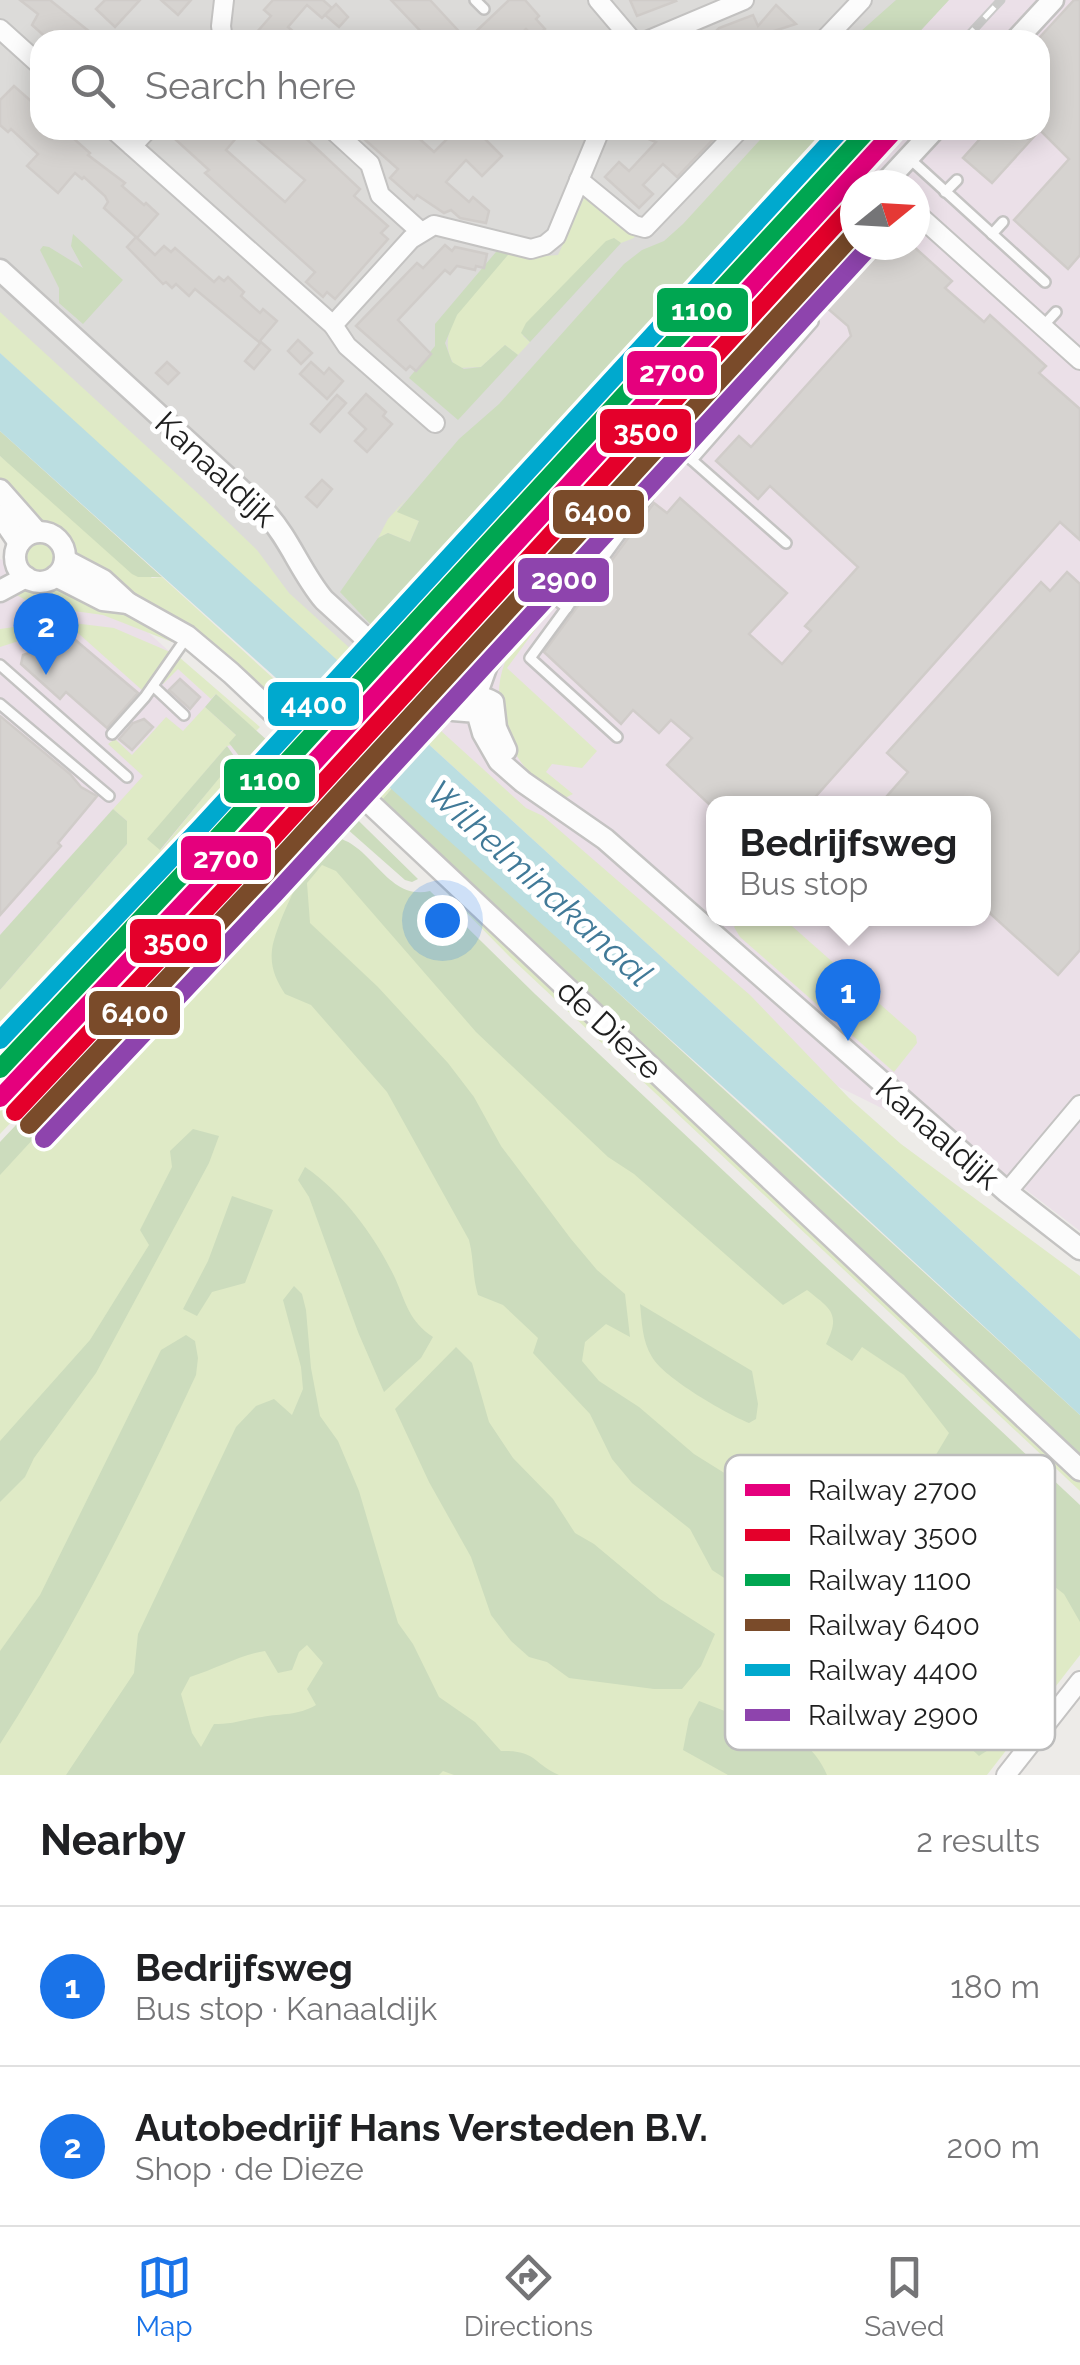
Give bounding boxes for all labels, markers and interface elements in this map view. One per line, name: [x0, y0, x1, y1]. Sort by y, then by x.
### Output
search box: [30, 30, 1050, 140]
icon: search: [65, 58, 120, 113]
text: Search here: [145, 63, 356, 108]
north arrow: [840, 170, 930, 260]
line badge: 1100: [655, 286, 750, 334]
text: 1100: [671, 294, 733, 327]
line badge: 2700: [625, 349, 719, 397]
text: 2700: [639, 356, 705, 389]
street label: Kanaaldijk: [148, 404, 284, 534]
line badge: 3500: [598, 407, 693, 455]
text: 3500: [613, 415, 679, 448]
line badge: 6400: [551, 488, 646, 536]
text: 6400: [564, 496, 632, 529]
line badge: 2900: [516, 556, 611, 604]
text: 2900: [531, 563, 597, 596]
pin: 2: [13, 592, 78, 675]
line badge: 4400: [266, 680, 361, 728]
text: 4400: [281, 688, 347, 721]
line badge: 1100: [222, 757, 317, 805]
text: 1100: [239, 764, 301, 797]
water label: Wilhelminakanaal: [419, 771, 661, 995]
popup: [706, 796, 991, 926]
text: Bedrijfsweg: [740, 820, 957, 865]
line badge: 2700: [179, 834, 273, 882]
text: 2700: [193, 842, 259, 875]
text: Bus stop: [740, 865, 868, 902]
your location: [417, 895, 468, 946]
line badge: 3500: [128, 917, 223, 965]
text: 3500: [143, 925, 209, 958]
pin: 1: [816, 958, 880, 1041]
street label: de Dieze: [550, 971, 670, 1087]
line badge: 6400: [87, 989, 182, 1037]
text: 6400: [101, 997, 169, 1030]
street label: Kanaaldijk: [869, 1069, 1007, 1197]
legend: [725, 1455, 1055, 1750]
text: Railway 2700: [808, 1474, 977, 1507]
text: Railway 3500: [808, 1519, 978, 1552]
text: Railway 1100: [808, 1564, 972, 1597]
text: Railway 6400: [808, 1609, 980, 1642]
text: Railway 4400: [808, 1654, 978, 1687]
text: Railway 2900: [808, 1699, 979, 1732]
text: Nearby: [40, 1816, 186, 1865]
text: 2 results: [916, 1822, 1040, 1859]
text: Bedrijfsweg: [135, 1945, 353, 1990]
text: 1: [65, 1968, 80, 2005]
text: 180 m: [950, 1968, 1040, 2005]
text: Bus stop · Kanaaldijk: [135, 1990, 437, 2027]
text: Autobedrijf Hans Versteden B.V.: [135, 2105, 708, 2150]
text: 2: [63, 2128, 82, 2165]
text: 200 m: [947, 2128, 1040, 2165]
text: Shop · de Dieze: [135, 2150, 364, 2187]
tab: Map: [136, 2250, 193, 2343]
tab: Directions: [464, 2250, 593, 2343]
tab: Saved: [864, 2250, 944, 2343]

